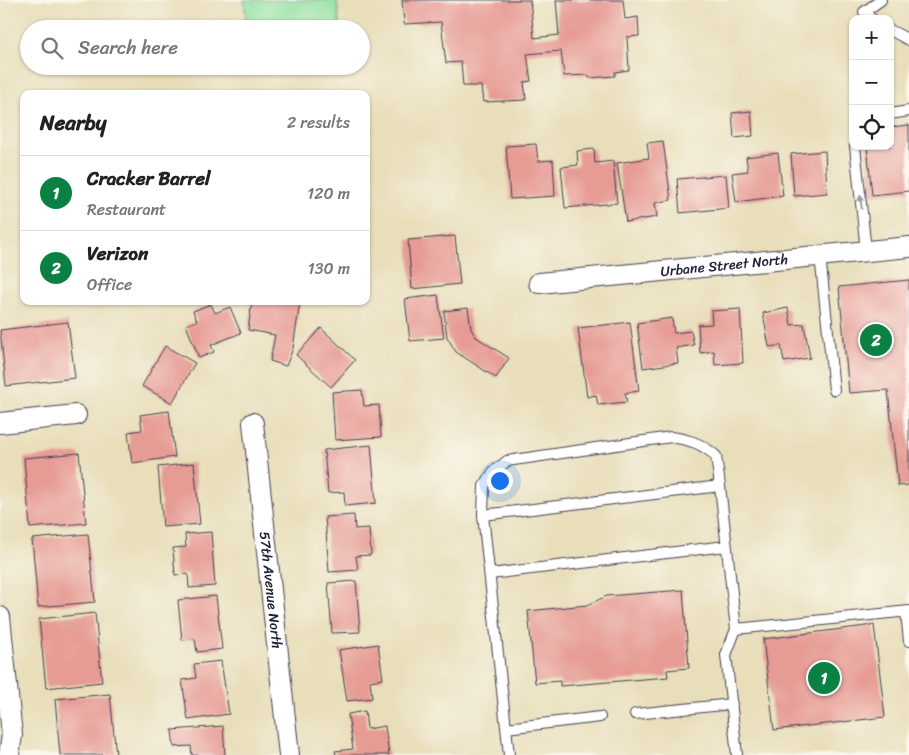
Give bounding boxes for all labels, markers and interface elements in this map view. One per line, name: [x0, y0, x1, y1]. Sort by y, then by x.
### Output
map controls: [849, 15, 894, 150]
button: +: [849, 15, 894, 60]
search box: [20, 20, 370, 75]
text: Search here: [78, 31, 178, 64]
icon: search: [38, 34, 66, 62]
button: −: [849, 60, 894, 105]
text: Nearby: [40, 104, 106, 142]
button: locate: [849, 105, 894, 150]
text: 2 results: [287, 108, 350, 137]
text: Cracker Barrel: [87, 162, 211, 195]
text: 1: [53, 179, 59, 208]
text: 120 m: [307, 179, 350, 208]
one-way arrow: [857, 194, 865, 210]
text: Restaurant: [87, 195, 166, 224]
text: Verizon: [87, 237, 148, 270]
street label: Urbane Street North: [659, 246, 789, 284]
text: 2: [51, 254, 61, 283]
text: 130 m: [308, 254, 350, 283]
text: Office: [87, 270, 132, 299]
pin: 2: [860, 321, 892, 359]
your location: [487, 468, 513, 494]
street label: 57th Avenue North: [252, 530, 290, 650]
pin: 1: [808, 659, 840, 697]

